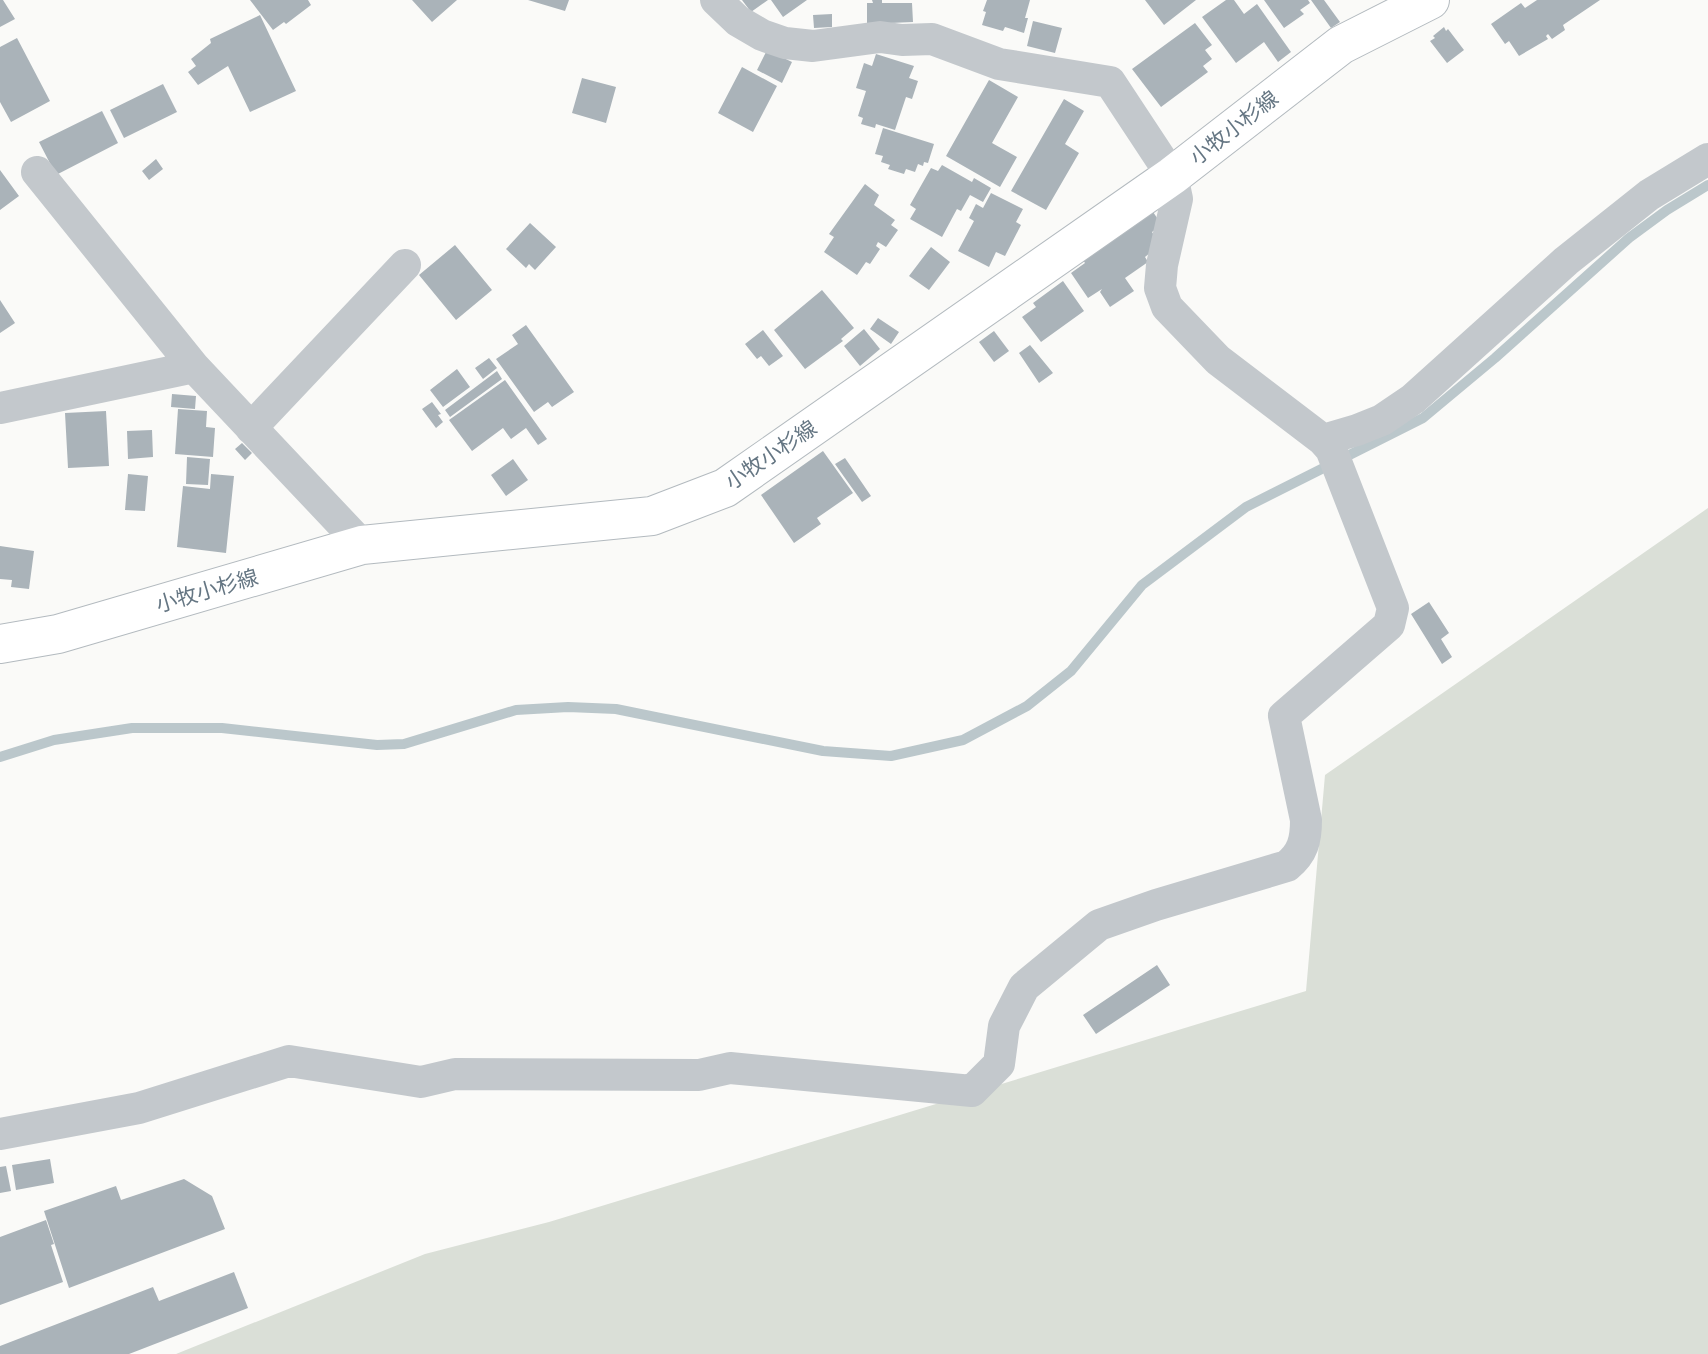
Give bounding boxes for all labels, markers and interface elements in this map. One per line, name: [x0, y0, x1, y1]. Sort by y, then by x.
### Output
street label: 小牧小杉線: [1185, 85, 1282, 169]
street label: 小牧小杉線: [720, 415, 821, 493]
street label: 小牧小杉線: [153, 564, 260, 616]

